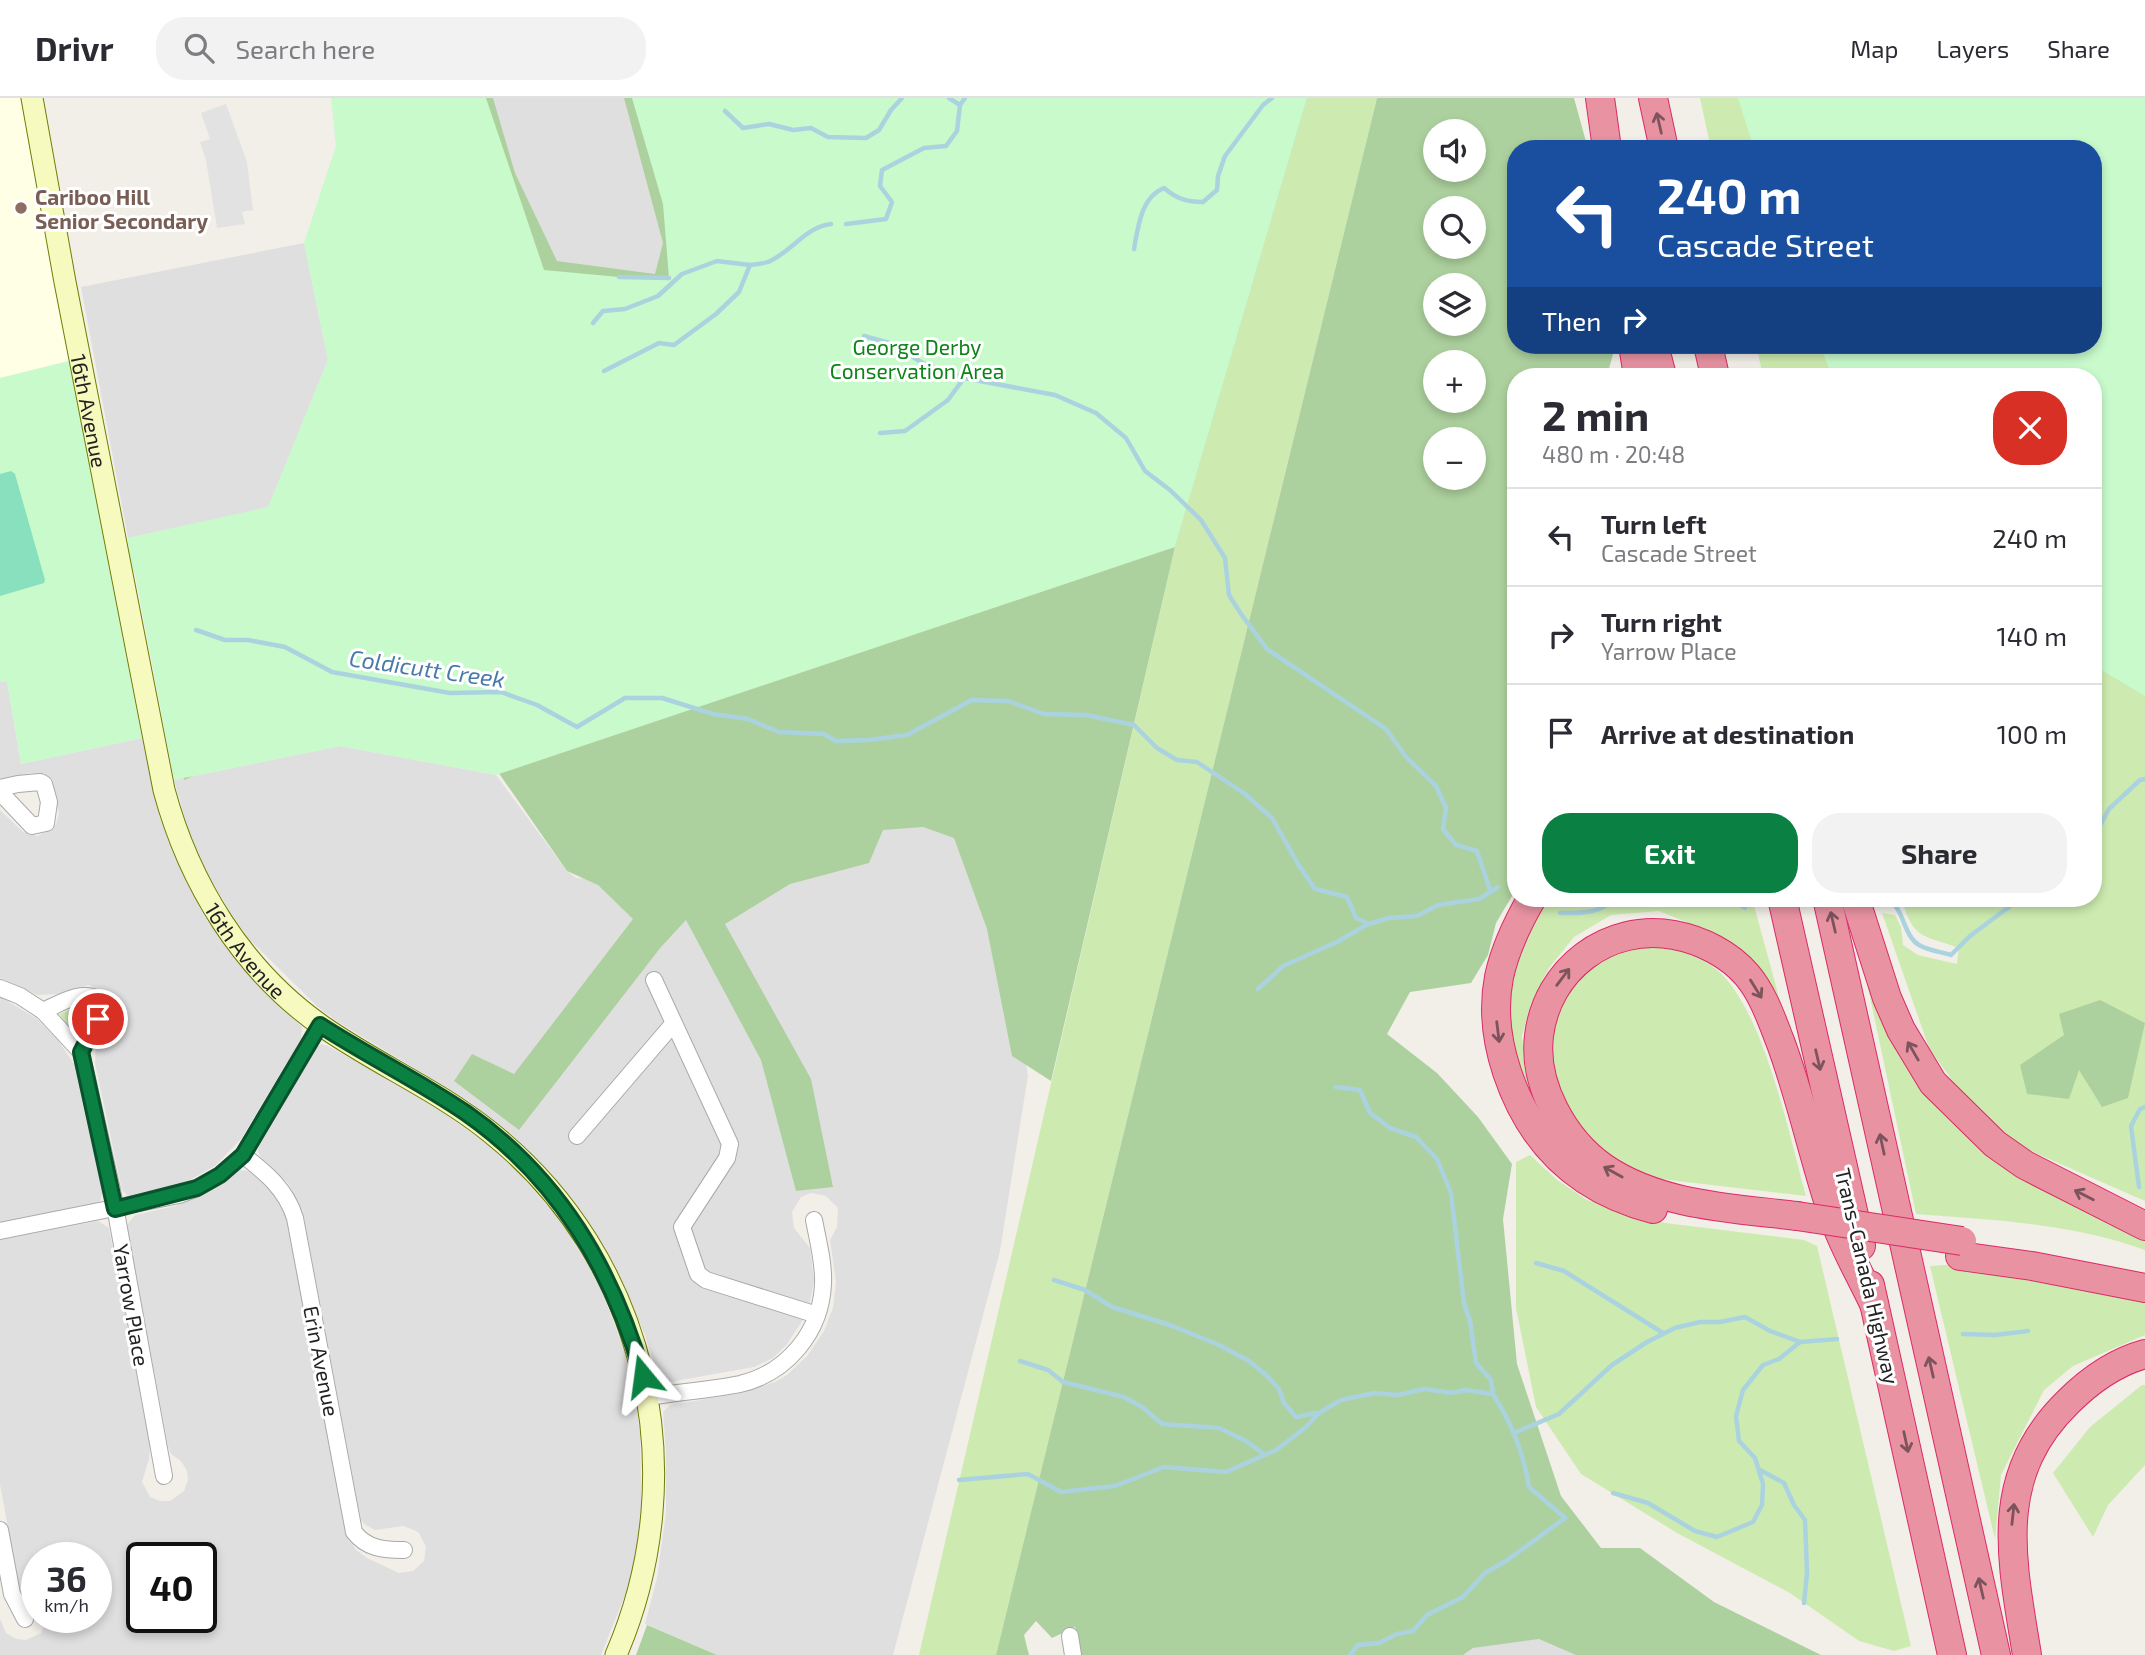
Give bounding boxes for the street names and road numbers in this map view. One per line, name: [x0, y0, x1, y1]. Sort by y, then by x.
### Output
street label: 16th Avenue: [67, 352, 113, 470]
street label: 16th Avenue: [201, 898, 291, 1003]
street label: Trans-Canada Highway: [1831, 1166, 1905, 1386]
street label: Yarrow Place: [109, 1242, 155, 1368]
street label: Erin Avenue: [299, 1304, 345, 1418]

